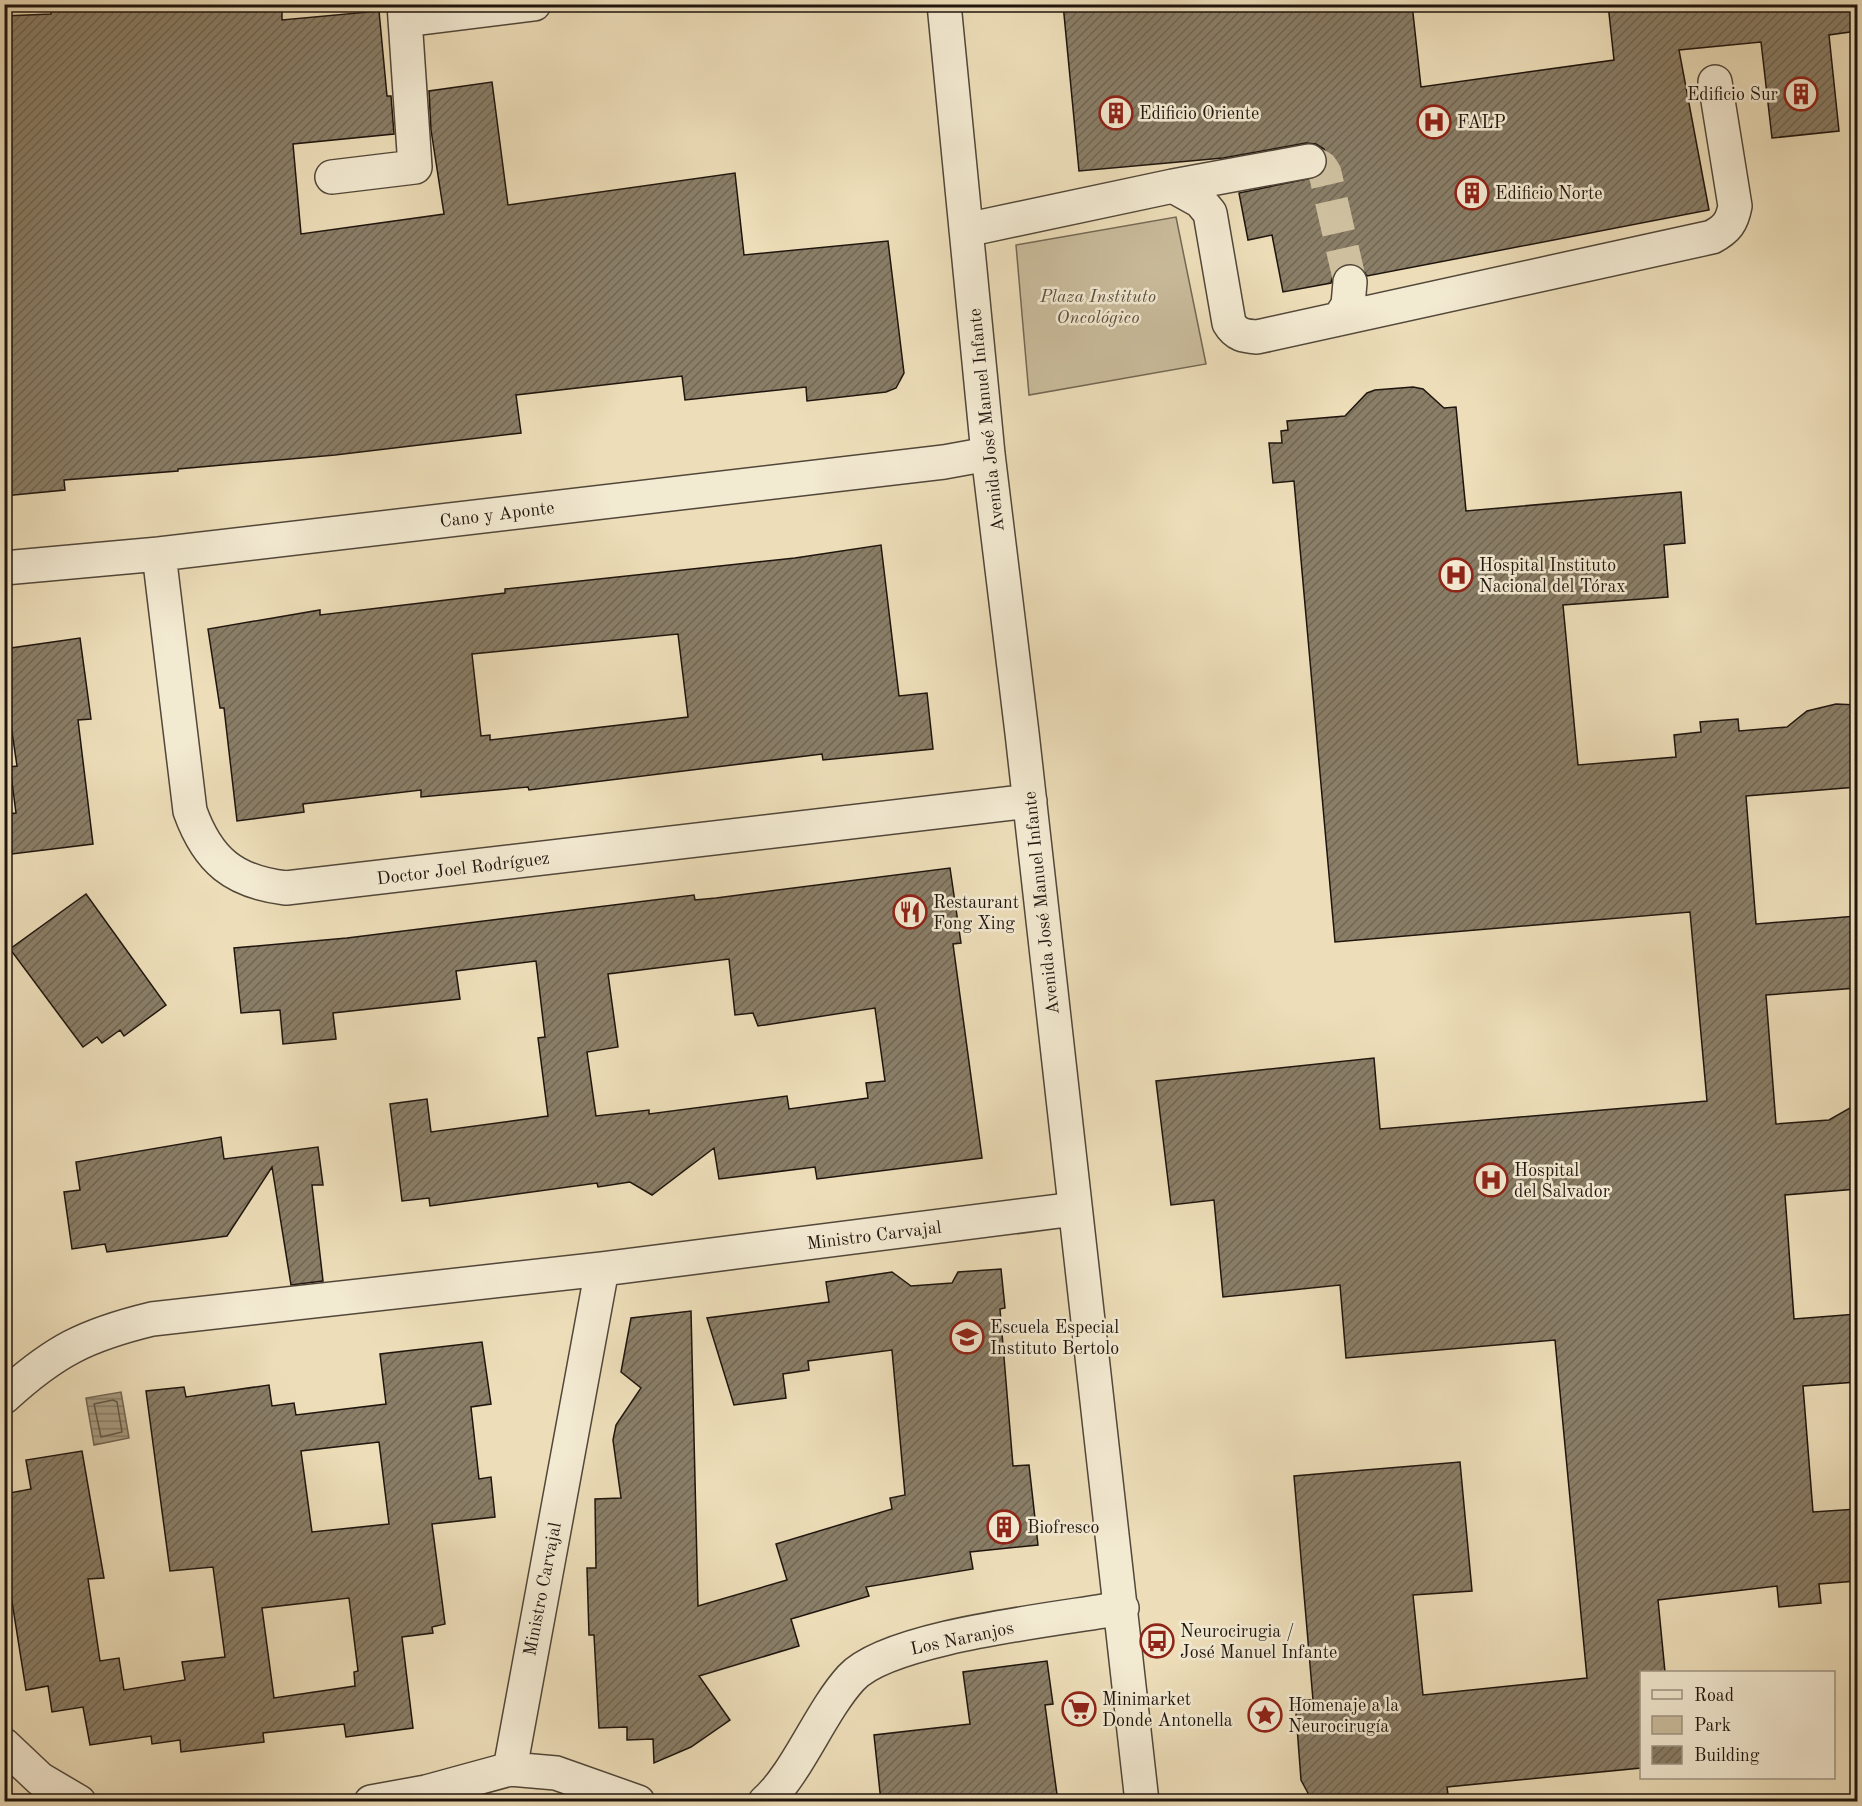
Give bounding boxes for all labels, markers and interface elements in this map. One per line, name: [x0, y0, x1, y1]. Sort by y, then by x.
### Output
building icon: Edificio Sur: [1783, 76, 1819, 112]
place label: Edificio Sur: [1687, 86, 1779, 104]
building icon: Edificio Oriente: [1098, 95, 1134, 131]
hospital icon: FALP: [1416, 104, 1452, 140]
place label: Edificio Oriente: [1139, 105, 1259, 123]
place label: FALP: [1457, 114, 1506, 132]
building icon: Edificio Norte: [1454, 175, 1490, 211]
place label: Edificio Norte: [1495, 185, 1603, 203]
park label: Plaza Instituto Oncológico: [1039, 288, 1156, 327]
street label: Avenida José Manuel Infante: [966, 307, 1008, 533]
street label: Cano y Aponte: [439, 499, 556, 531]
hospital icon: Hospital Instituto Nacional del Tórax: [1438, 557, 1474, 593]
place label: Hospital Instituto Nacional del Tórax: [1479, 557, 1626, 596]
street label: Avenida José Manuel Infante: [1021, 790, 1063, 1016]
street label: Doctor Joel Rodríguez: [376, 849, 551, 889]
restaurant icon: Restaurant Fong Xing: [892, 894, 928, 930]
place label: Restaurant Fong Xing: [933, 894, 1019, 933]
hospital icon: Hospital del Salvador: [1473, 1162, 1509, 1198]
place label: Hospital del Salvador: [1514, 1162, 1611, 1201]
street label: Ministro Carvajal: [806, 1219, 943, 1253]
school or university icon: Escuela Especial Instituto Bertolo: [949, 1319, 985, 1355]
place label: Escuela Especial Instituto Bertolo: [990, 1319, 1119, 1358]
building icon: Biofresco: [986, 1509, 1022, 1545]
place label: Biofresco: [1027, 1519, 1099, 1537]
street label: Ministro Carvajal: [521, 1521, 565, 1658]
street label: Los Naranjos: [909, 1619, 1016, 1659]
bus stop icon: Neurocirugia / José Manuel Infante: [1139, 1623, 1175, 1659]
place label: Neurocirugia / José Manuel Infante: [1180, 1623, 1337, 1662]
legend: [1640, 1671, 1835, 1779]
text: Road: [1694, 1687, 1734, 1705]
supermarket icon: Minimarket Donde Antonella: [1061, 1691, 1097, 1727]
place label: Minimarket Donde Antonella: [1102, 1691, 1233, 1730]
place icon: Homenaje a la Neurocirugía: [1247, 1697, 1283, 1733]
place label: Homenaje a la Neurocirugía: [1288, 1697, 1399, 1736]
text: Park: [1694, 1717, 1731, 1735]
text: Building: [1694, 1747, 1760, 1765]

